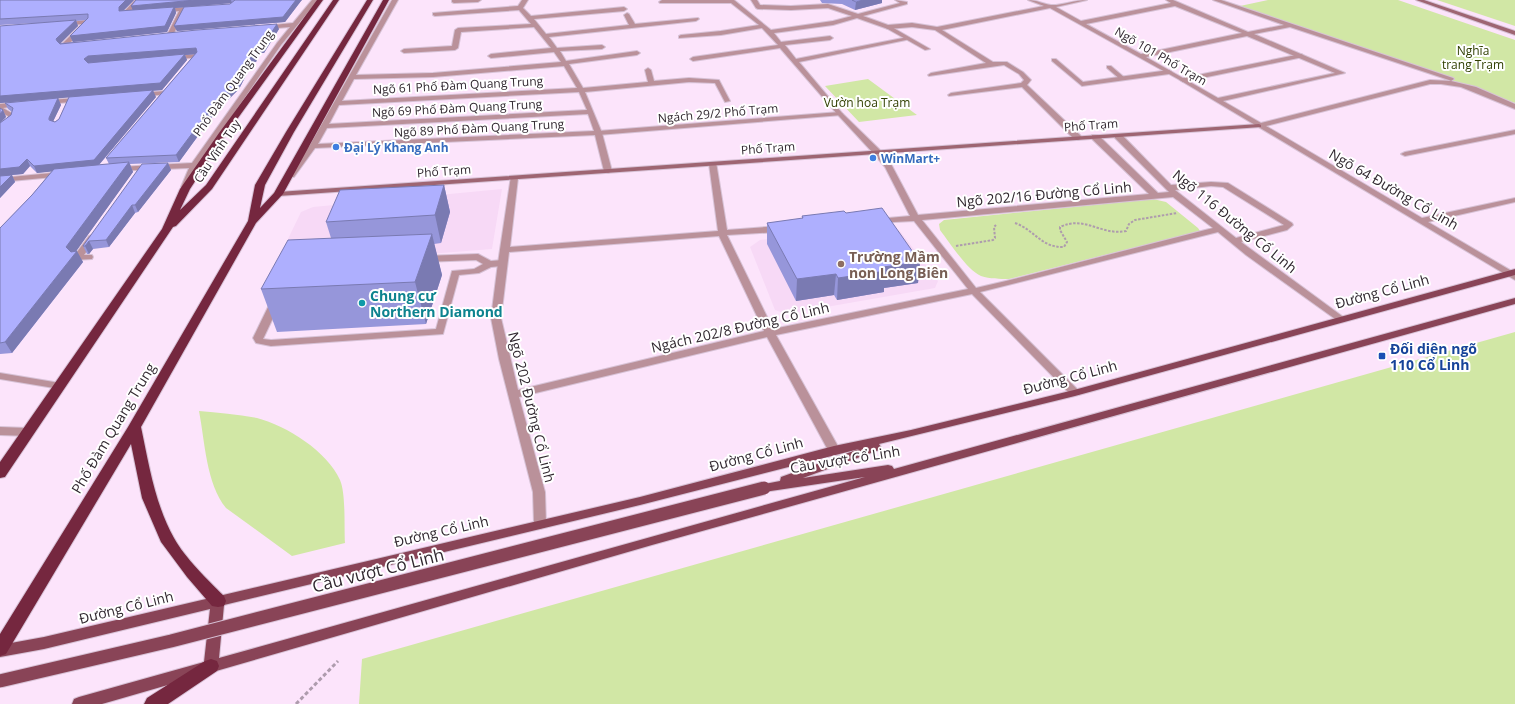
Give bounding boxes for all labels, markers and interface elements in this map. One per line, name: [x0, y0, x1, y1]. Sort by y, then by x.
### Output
street label: Ngõ 101 Phố Trạm: [1112, 23, 1210, 89]
street label: Phố Đàm Quang Trung: [189, 26, 278, 140]
park label: Nghĩa trang Trạm: [1442, 42, 1504, 73]
street label: Ngõ 61 Phố Đàm Quang Trung: [372, 72, 544, 98]
park label: Vườn hoa Trạm: [824, 94, 910, 111]
street label: Ngõ 69 Phố Đàm Quang Trung: [371, 95, 543, 121]
street label: Ngách 29/2 Phố Trạm: [657, 99, 779, 127]
street label: Cầu Vĩnh Tuy: [190, 115, 245, 186]
street label: Ngõ 89 Phố Đàm Quang Trung: [393, 115, 565, 141]
street label: Phố Trạm: [1063, 115, 1119, 135]
street label: Phố Trạm: [740, 138, 796, 158]
place label: Đại Lý Khang Anh: [344, 139, 449, 156]
marker: Đại Lý Khang Anh: [331, 142, 341, 152]
street label: Ngõ 64 Đường Cổ Linh: [1326, 144, 1462, 234]
place label: WinMart+: [881, 150, 940, 167]
marker: WinMart+: [868, 153, 878, 163]
street label: Phố Trạm: [416, 161, 472, 181]
street label: Ngõ 116 Đường Cổ Linh: [1169, 165, 1301, 277]
street label: Ngõ 202/16 Đường Cổ Linh: [956, 177, 1132, 211]
place label: Trường Mầm non Long Biên: [849, 247, 948, 282]
marker: Trường Mầm non Long Biên: [836, 259, 846, 269]
street label: Đường Cổ Linh: [1333, 269, 1431, 313]
place label: Chung cư Northern Diamond: [370, 286, 503, 321]
street label: Ngách 202/8 Đường Cổ Linh: [649, 297, 831, 357]
marker: Chung cư Northern Diamond: [357, 298, 367, 308]
street label: Ngõ 202 Đường Cổ Linh: [504, 330, 560, 484]
place label: Đối diện ngõ 110 Cổ Linh: [1390, 339, 1477, 374]
marker: Đối diện ngõ 110 Cổ Linh: [1377, 351, 1387, 361]
street label: Đường Cổ Linh: [1021, 355, 1119, 399]
street label: Phố Đàm Quang Trung: [67, 359, 160, 497]
street label: Đường Cổ Linh: [707, 432, 805, 476]
street label: Cầu vượt Cổ Linh: [789, 441, 901, 477]
street label: Đường Cổ Linh: [392, 511, 490, 551]
street label: Cầu vượt Cổ Linh: [310, 543, 446, 597]
street label: Đường Cổ Linh: [77, 586, 175, 628]

